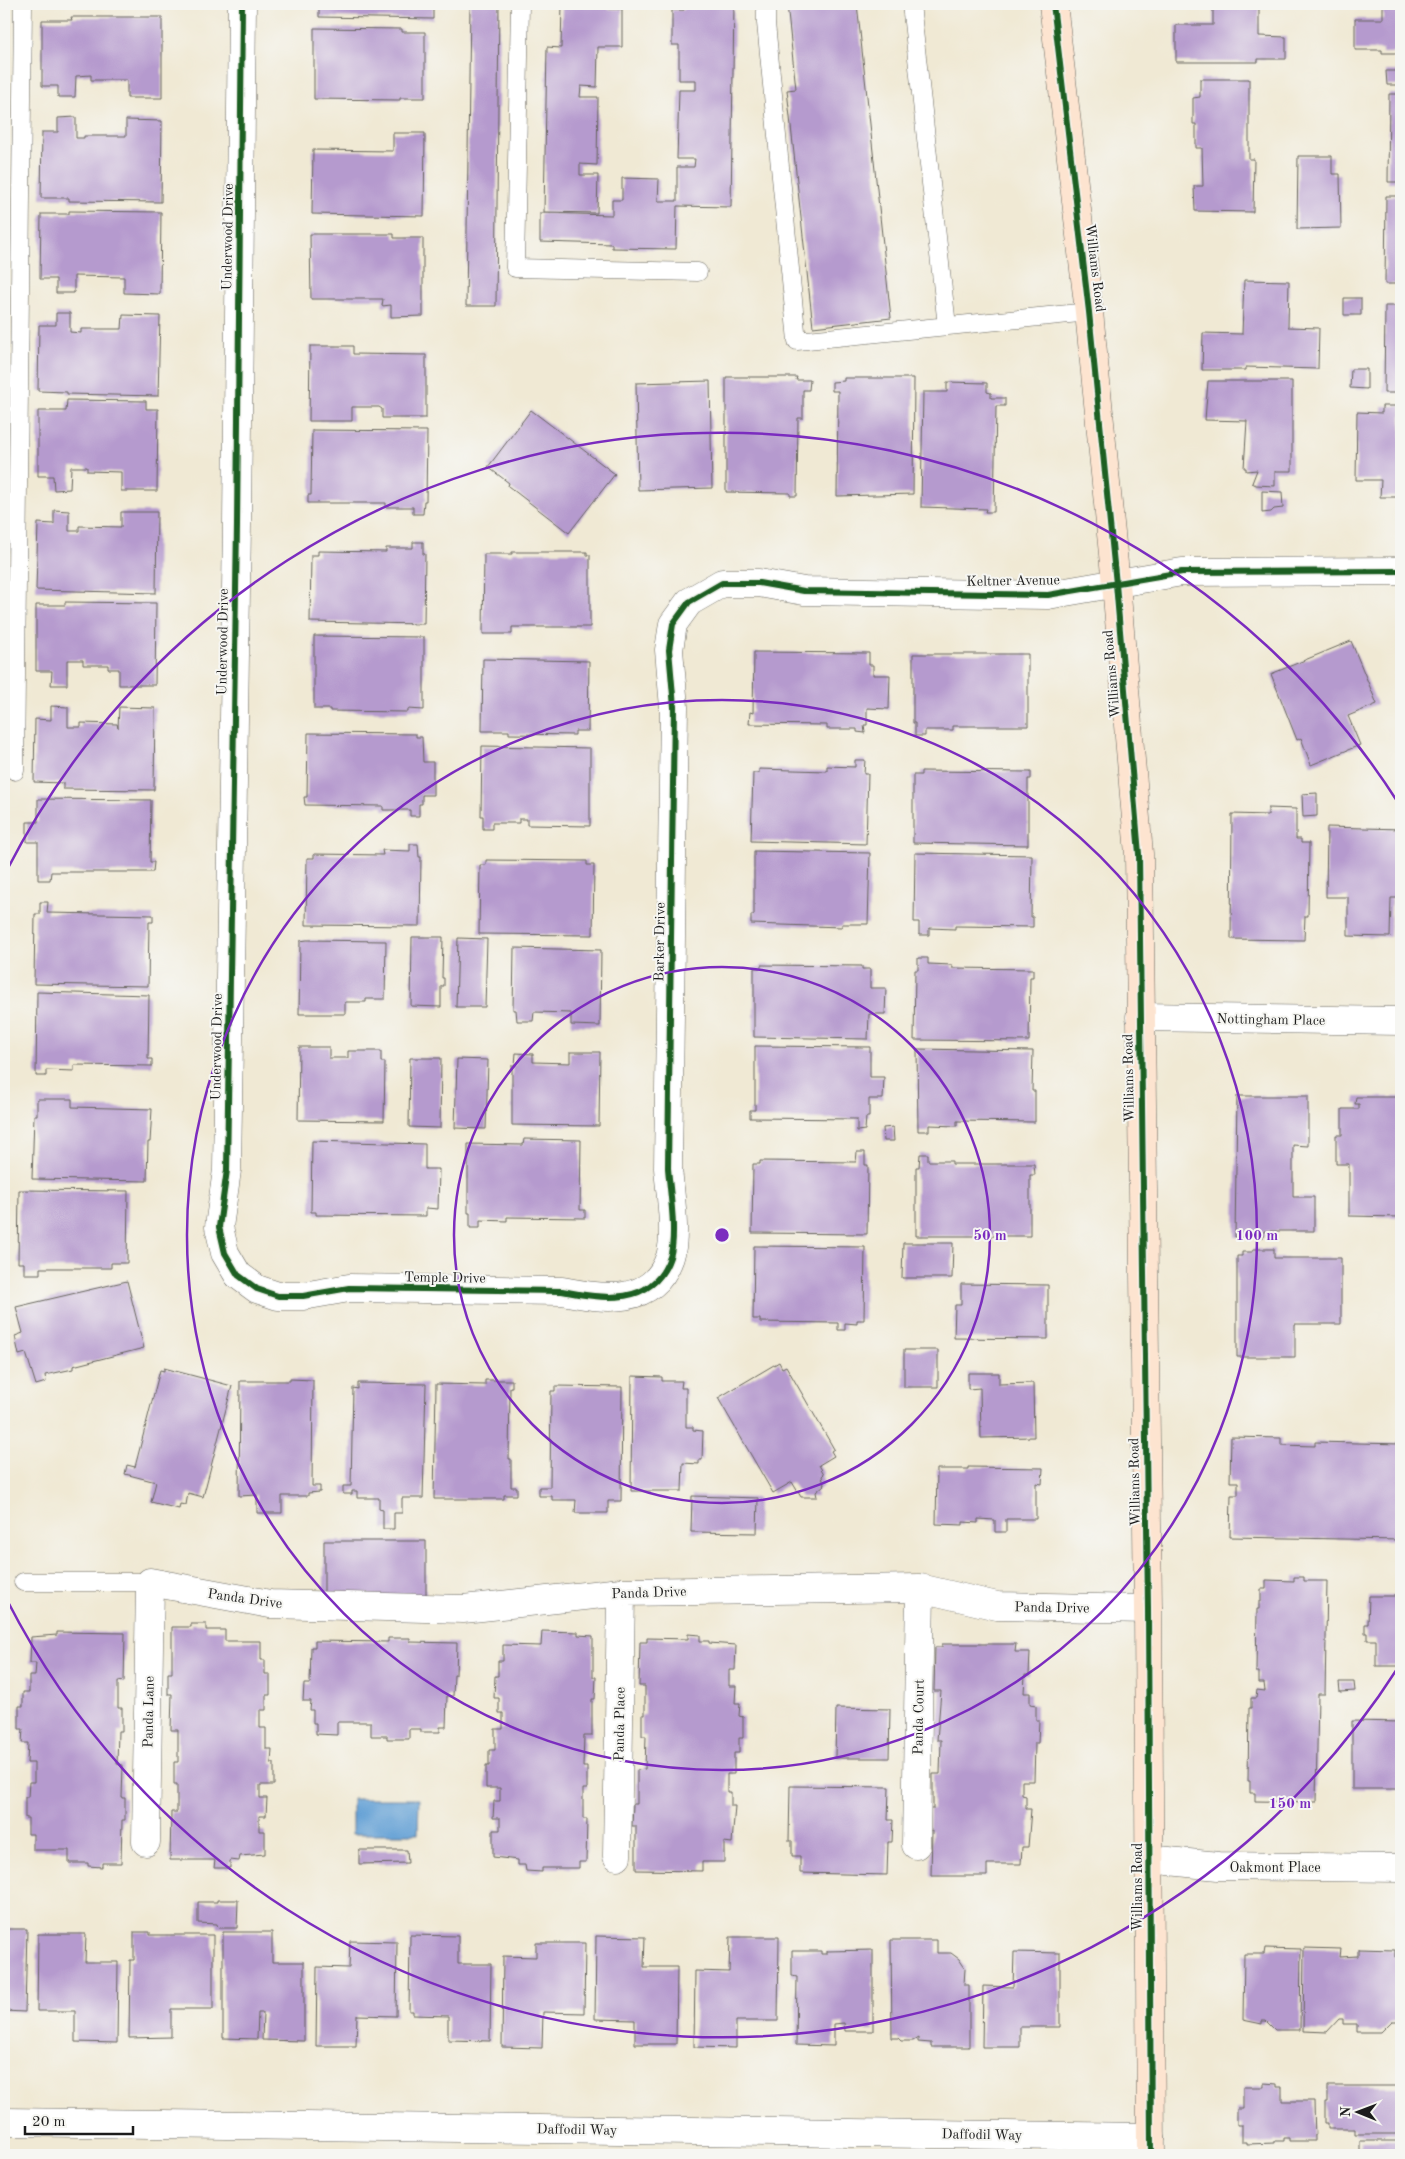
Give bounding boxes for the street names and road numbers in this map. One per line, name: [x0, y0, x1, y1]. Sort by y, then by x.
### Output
street label: Underwood Drive: [220, 183, 236, 291]
street label: Williams Road: [1083, 223, 1107, 313]
street label: Keltner Avenue: [966, 573, 1060, 589]
street label: Underwood Drive: [215, 588, 231, 696]
street label: Williams Road: [1101, 629, 1123, 719]
street label: Barker Drive: [652, 902, 668, 982]
street label: Underwood Drive: [209, 993, 225, 1101]
street label: Nottingham Place: [1216, 1012, 1325, 1028]
street label: Williams Road: [1121, 1034, 1137, 1122]
street label: Temple Drive: [404, 1270, 486, 1286]
street label: Williams Road: [1127, 1438, 1143, 1526]
street label: Panda Drive: [611, 1585, 687, 1601]
street label: Panda Drive: [207, 1587, 283, 1611]
street label: Panda Drive: [1014, 1600, 1090, 1616]
street label: Panda Lane: [141, 1676, 157, 1748]
street label: Panda Court: [911, 1679, 927, 1755]
street label: Panda Place: [612, 1687, 628, 1761]
street label: Williams Road: [1131, 1843, 1145, 1931]
street label: Oakmont Place: [1229, 1861, 1321, 1875]
street label: Daffodil Way: [536, 2122, 618, 2138]
street label: Daffodil Way: [941, 2127, 1023, 2143]

